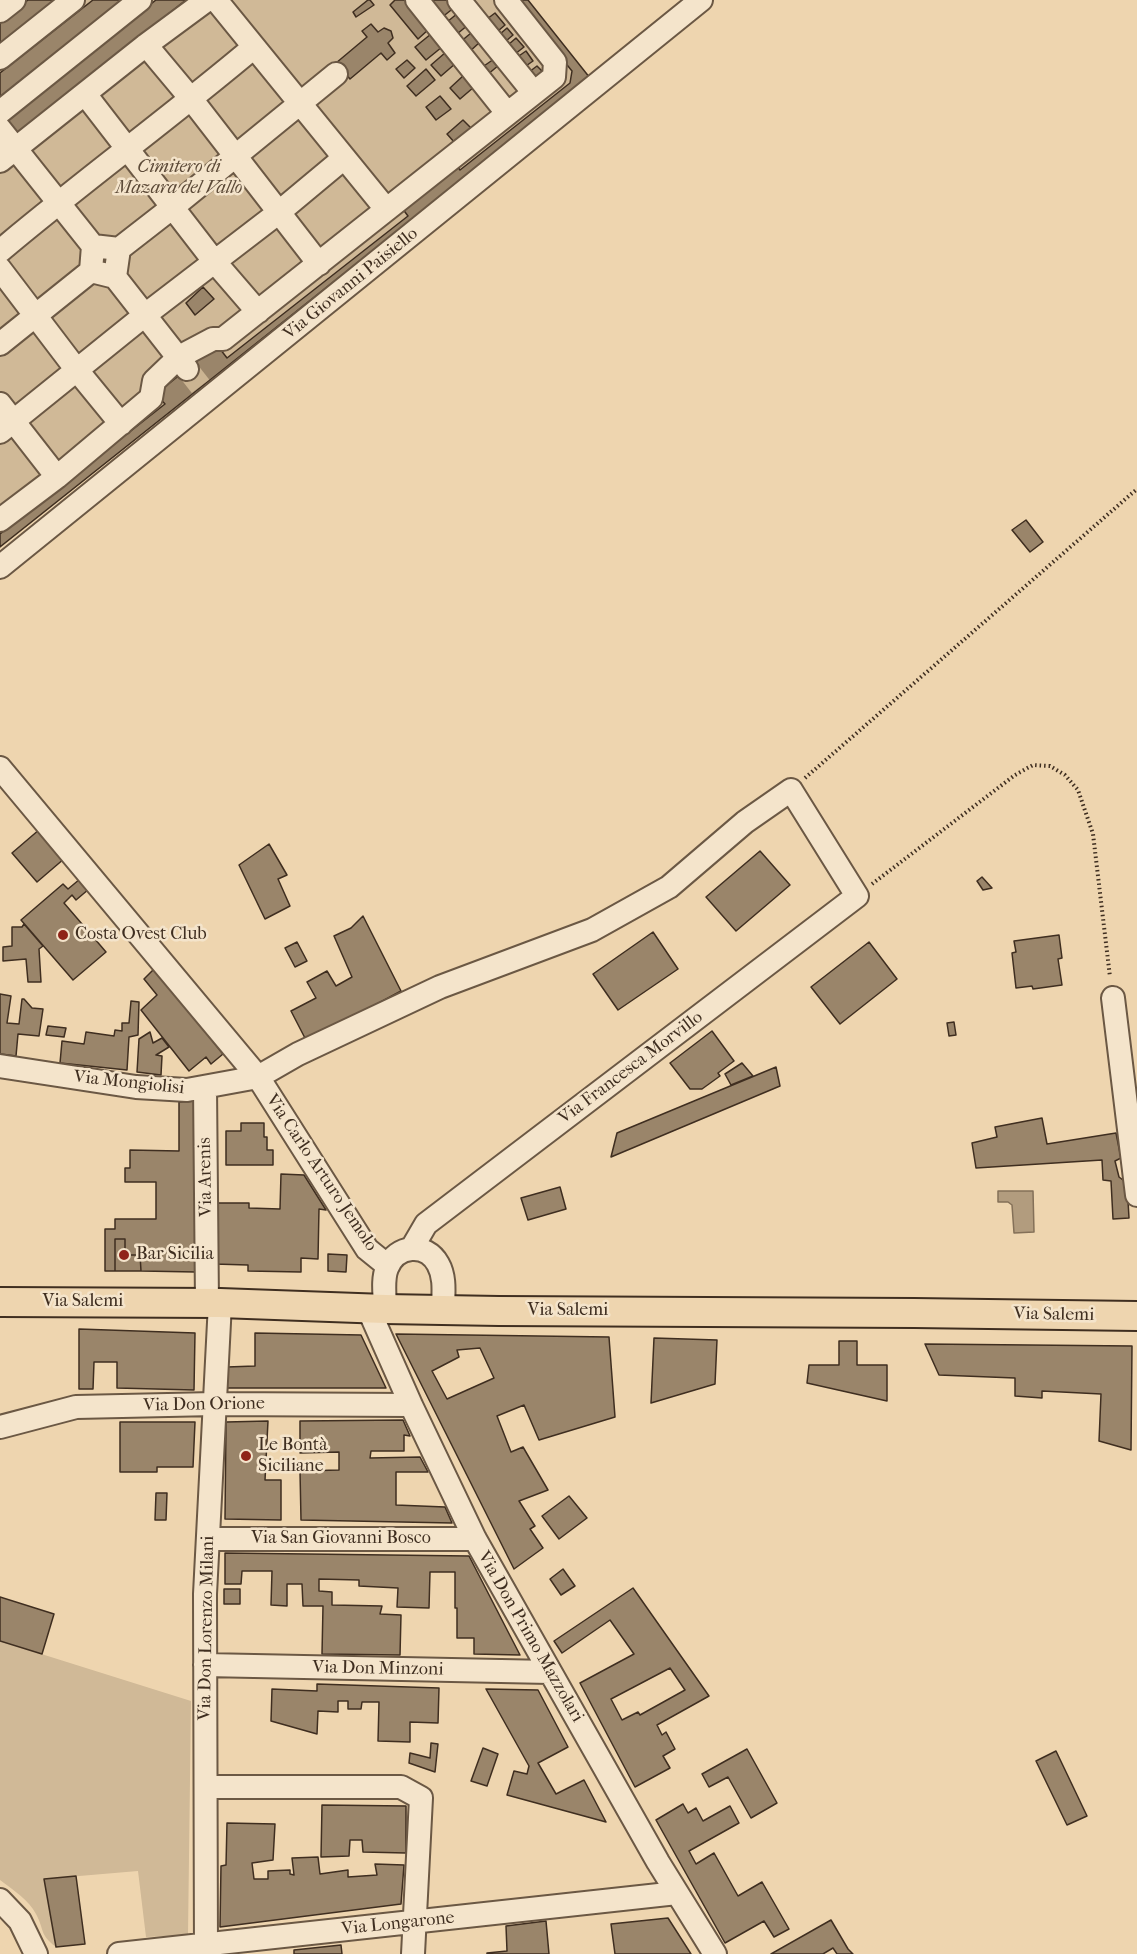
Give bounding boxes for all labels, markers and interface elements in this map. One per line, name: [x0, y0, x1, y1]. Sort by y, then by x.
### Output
park label: Cimitero di Mazara del Vallo: [116, 157, 242, 200]
street label: Via Giovanni Paisiello: [279, 223, 423, 345]
place label: Costa Ovest Club: [75, 924, 207, 946]
marker: Costa Ovest Club: [56, 928, 70, 942]
street label: Via Francesca Morvillo: [555, 1007, 707, 1129]
street label: Via Mongiolisi: [73, 1066, 185, 1100]
street label: Via Carlo Arturo Jemolo: [260, 1090, 382, 1256]
street label: Via Arenis: [195, 1137, 217, 1217]
place label: Bar Sicilia: [136, 1244, 214, 1266]
marker: Bar Sicilia: [117, 1248, 131, 1262]
street label: Via Salemi: [43, 1291, 123, 1313]
street label: Via Salemi: [528, 1300, 608, 1322]
street label: Via Salemi: [1013, 1303, 1095, 1327]
street label: Via Don Orione: [143, 1393, 265, 1417]
place label: Le Bontà Siciliane: [258, 1435, 327, 1478]
marker: Le Bontà Siciliane: [239, 1449, 253, 1463]
street label: Via San Giovanni Bosco: [251, 1528, 431, 1550]
street label: Via Don Lorenzo Milani: [195, 1535, 219, 1721]
street label: Via Don Primo Mazzolari: [472, 1548, 588, 1726]
street label: Via Don Minzoni: [312, 1657, 444, 1681]
street label: Via Longarone: [341, 1907, 455, 1941]

